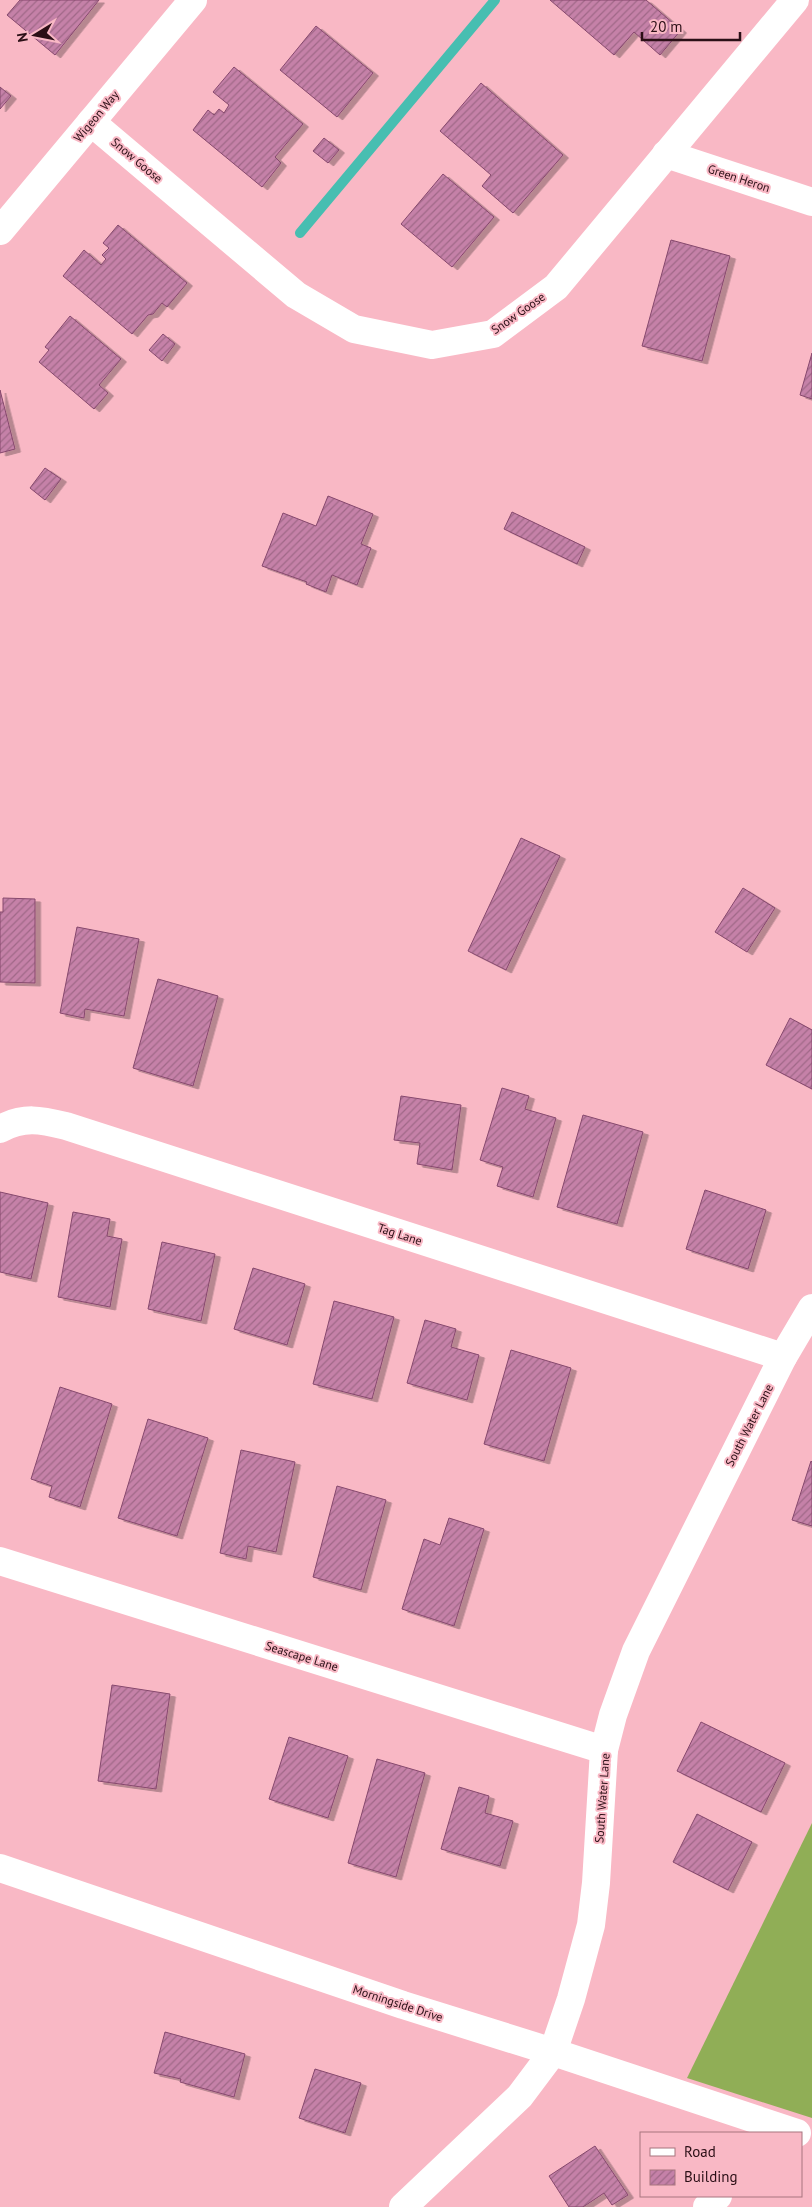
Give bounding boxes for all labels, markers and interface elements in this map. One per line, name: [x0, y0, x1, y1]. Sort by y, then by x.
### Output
north arrow: [10, 10, 60, 60]
scale bar: [642, 10, 740, 42]
text: 20 m: [650, 17, 683, 36]
text: N: [13, 31, 32, 43]
street label: Wigeon Way: [70, 87, 122, 145]
street label: Snow Goose: [108, 134, 166, 186]
street label: Green Heron: [706, 161, 772, 195]
street label: Snow Goose: [488, 289, 548, 337]
street label: Tag Lane: [376, 1220, 424, 1248]
street label: South Water Lane: [722, 1381, 776, 1469]
street label: Seascape Lane: [264, 1638, 340, 1674]
street label: South Water Lane: [591, 1753, 613, 1843]
street label: Morningside Drive: [351, 1981, 445, 2025]
legend: [640, 2132, 802, 2197]
text: Road: [684, 2142, 716, 2161]
text: Building: [684, 2167, 738, 2186]

